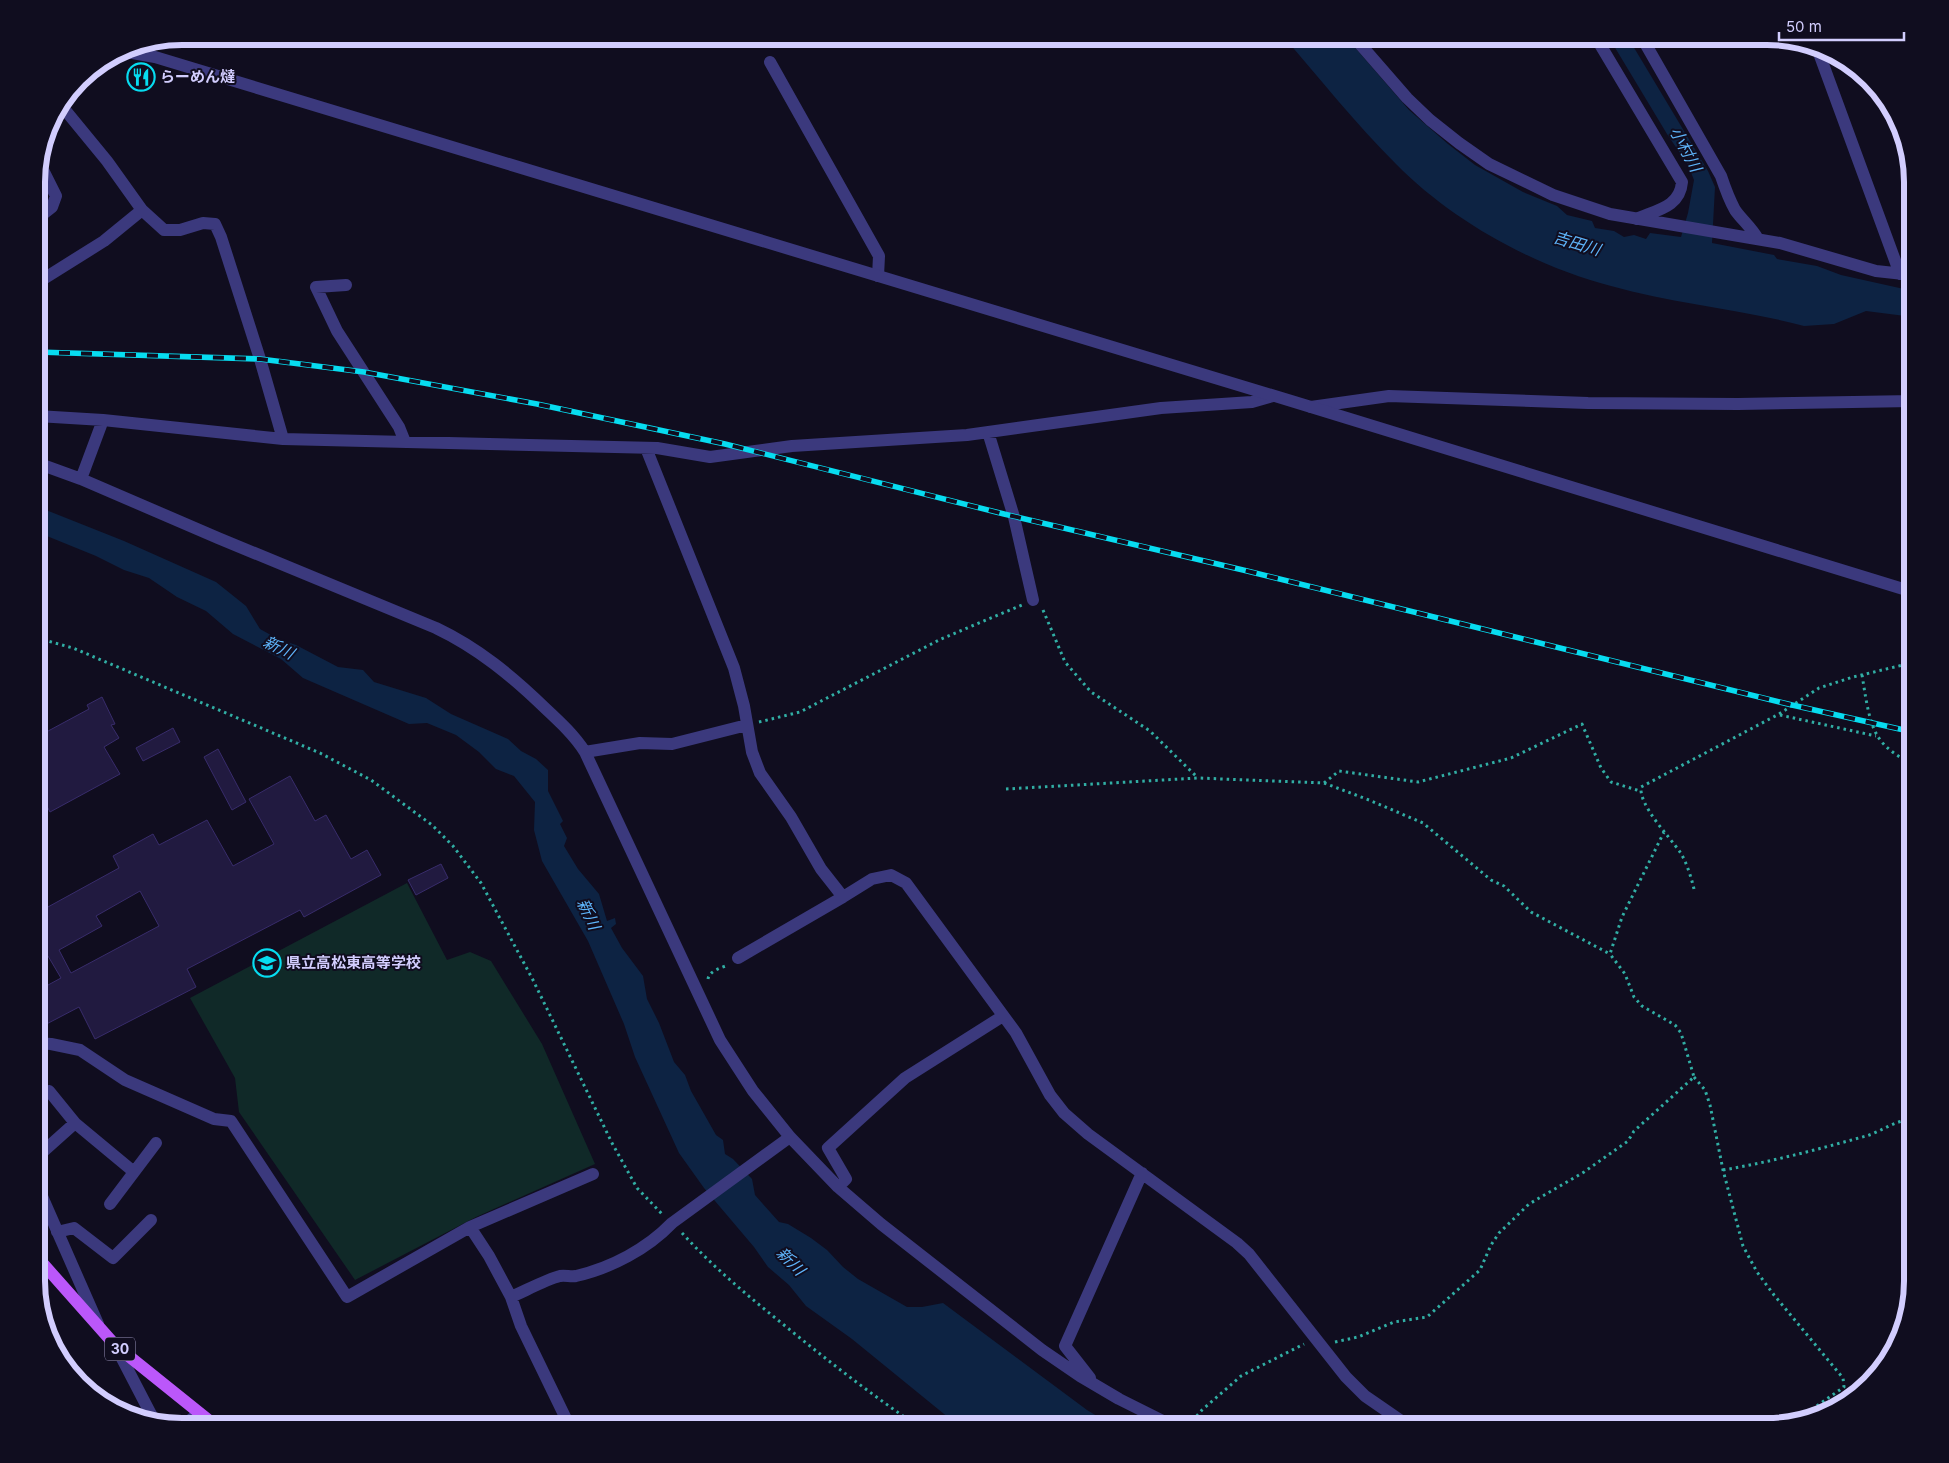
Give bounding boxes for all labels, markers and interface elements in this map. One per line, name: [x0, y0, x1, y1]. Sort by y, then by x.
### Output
scale bar: [1779, 10, 1904, 42]
text: 50 m: [1786, 17, 1822, 36]
restaurant icon: らーめん燵: [126, 62, 156, 92]
place label: らーめん燵: [160, 67, 235, 86]
water label: 小村川: [1666, 123, 1707, 177]
water label: 吉田川: [1551, 226, 1605, 260]
water label: 新川: [260, 631, 300, 664]
water label: 新川: [573, 895, 606, 935]
school or university icon: 県立高松東高等学校: [252, 948, 282, 978]
place label: 県立高松東高等学校: [286, 953, 421, 972]
water label: 新川: [773, 1243, 811, 1281]
road number: 30: [105, 1338, 135, 1360]

